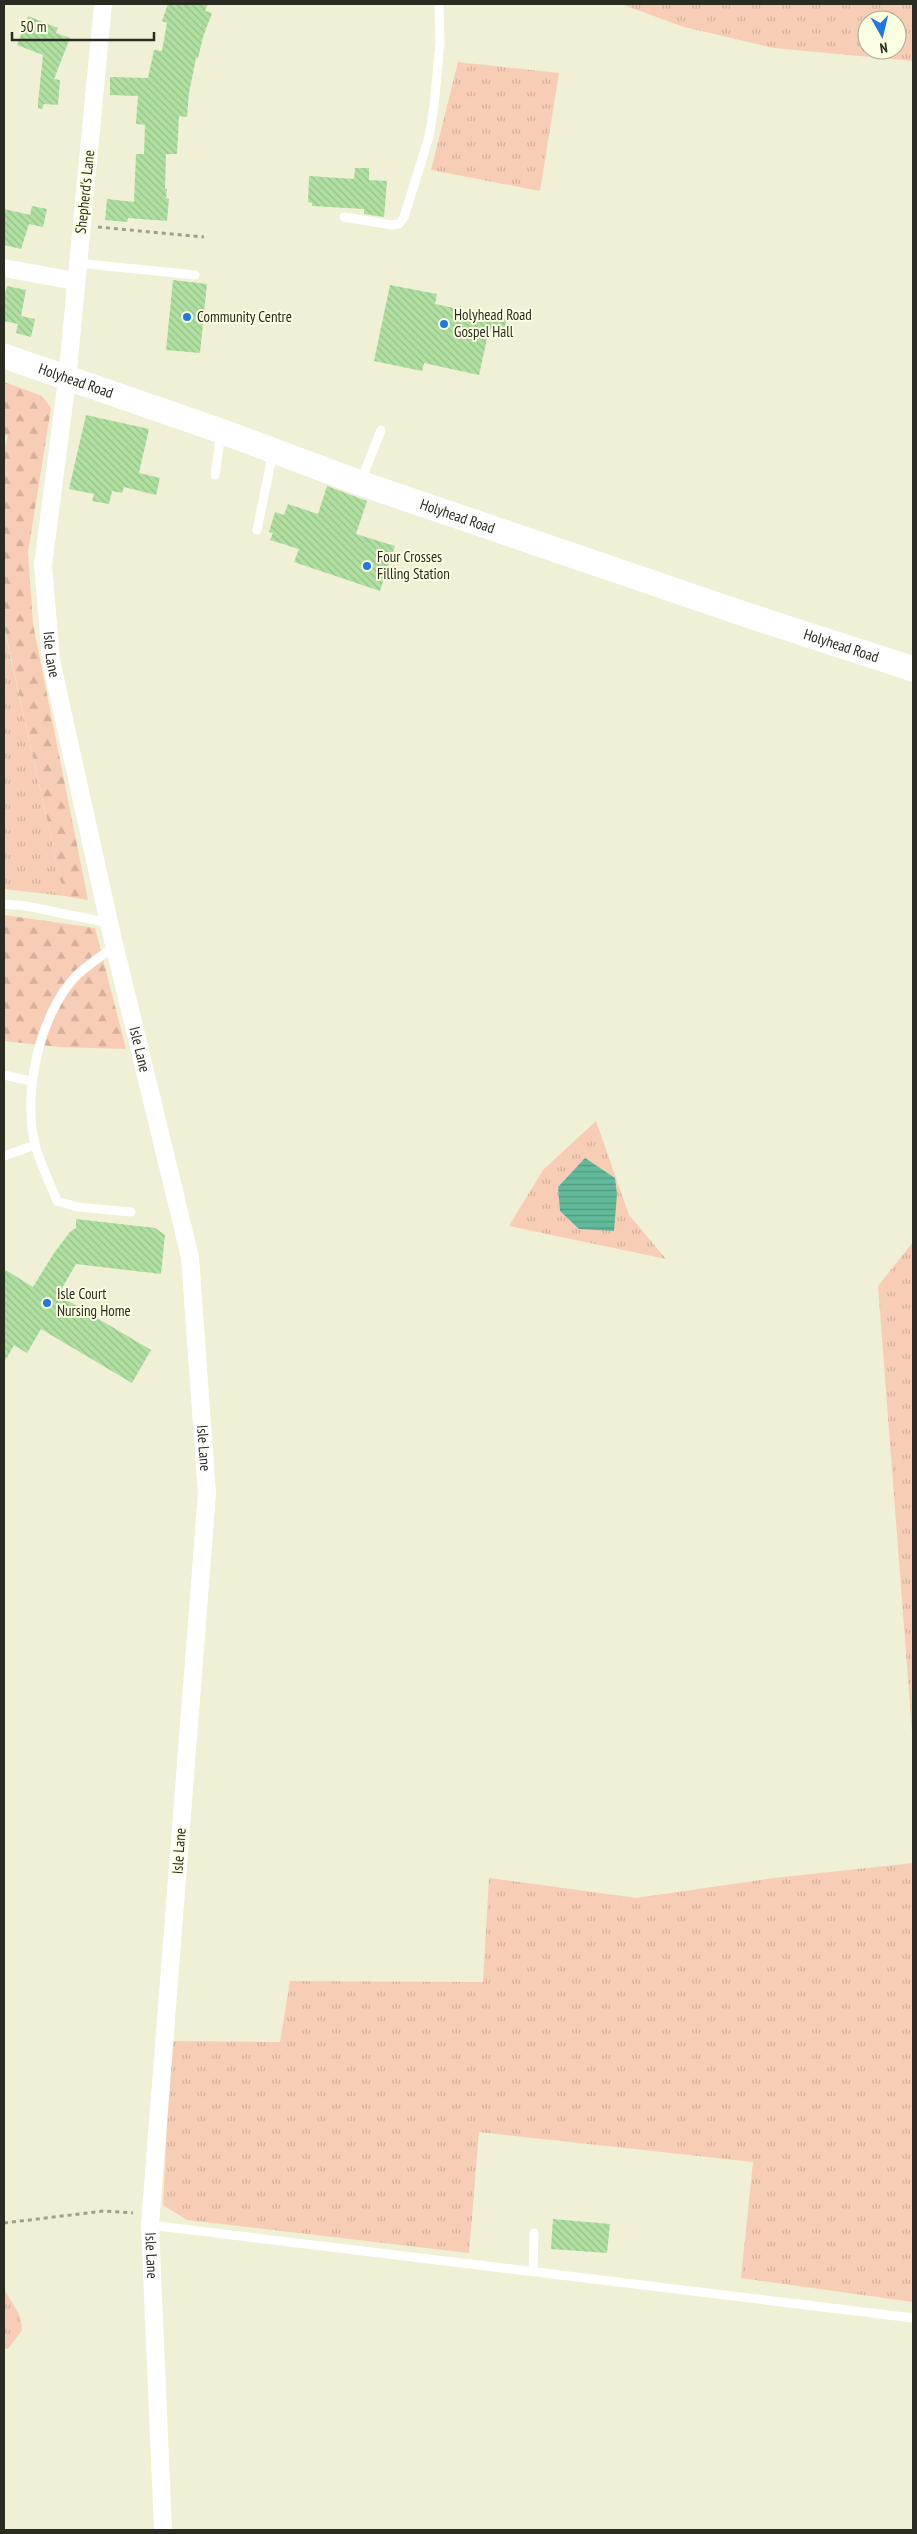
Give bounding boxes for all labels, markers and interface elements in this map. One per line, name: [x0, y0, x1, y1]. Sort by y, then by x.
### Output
scale bar: [12, 10, 155, 42]
north arrow: [857, 10, 907, 60]
text: 50 m: [20, 17, 46, 36]
text: N: [879, 38, 889, 57]
street label: Shepherd's Lane: [71, 149, 98, 235]
place label: Holyhead Road Gospel Hall: [454, 305, 532, 341]
place label: Community Centre: [197, 307, 292, 326]
marker: Community Centre: [181, 311, 193, 323]
marker: Holyhead Road Gospel Hall: [438, 318, 450, 330]
street label: Holyhead Road: [36, 359, 116, 402]
street label: Holyhead Road: [418, 494, 498, 537]
place label: Four Crosses Filling Station: [377, 547, 450, 583]
marker: Four Crosses Filling Station: [361, 560, 373, 572]
street label: Holyhead Road: [801, 624, 881, 666]
street label: Isle Lane: [40, 631, 65, 679]
street label: Isle Lane: [125, 1025, 155, 1074]
place label: Isle Court Nursing Home: [57, 1284, 131, 1320]
marker: Isle Court Nursing Home: [41, 1297, 53, 1309]
street label: Isle Lane: [193, 1424, 215, 1472]
street label: Isle Lane: [167, 1827, 190, 1875]
street label: Isle Lane: [141, 2232, 162, 2279]

